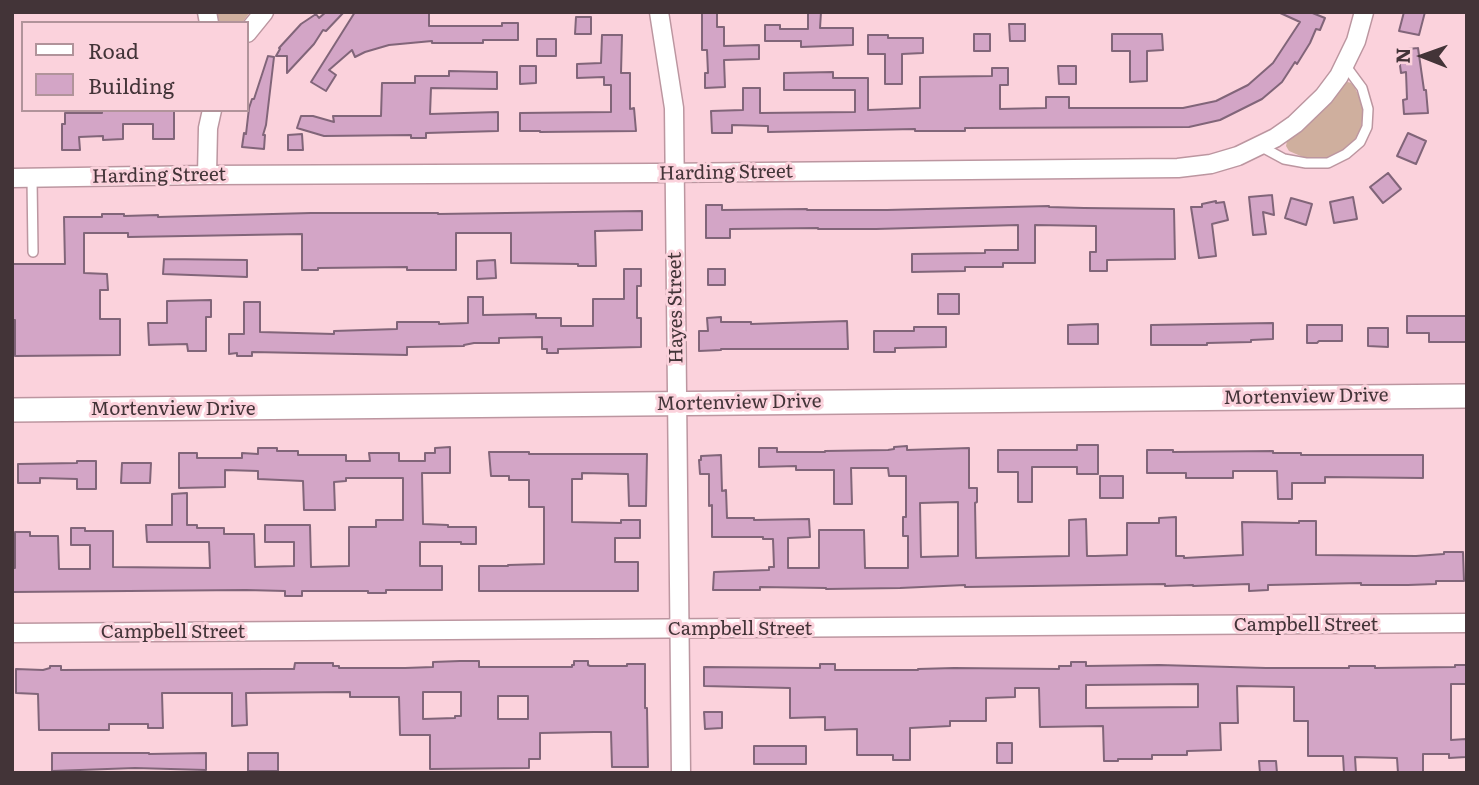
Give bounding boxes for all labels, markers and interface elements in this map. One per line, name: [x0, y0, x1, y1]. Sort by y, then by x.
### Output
legend: [21, 21, 248, 112]
north arrow: [1388, 21, 1458, 91]
text: Road: [88, 34, 139, 65]
text: N: [1388, 47, 1416, 64]
text: Building: [88, 69, 174, 100]
street label: Harding Street: [659, 160, 793, 186]
street label: Harding Street: [92, 163, 226, 189]
street label: Hayes Street: [664, 252, 688, 364]
street label: Mortenview Drive: [1223, 384, 1389, 410]
street label: Mortenview Drive: [656, 390, 822, 416]
street label: Mortenview Drive: [91, 398, 255, 420]
street label: Campbell Street: [1234, 614, 1378, 636]
street label: Campbell Street: [668, 618, 812, 640]
street label: Campbell Street: [101, 621, 245, 643]

